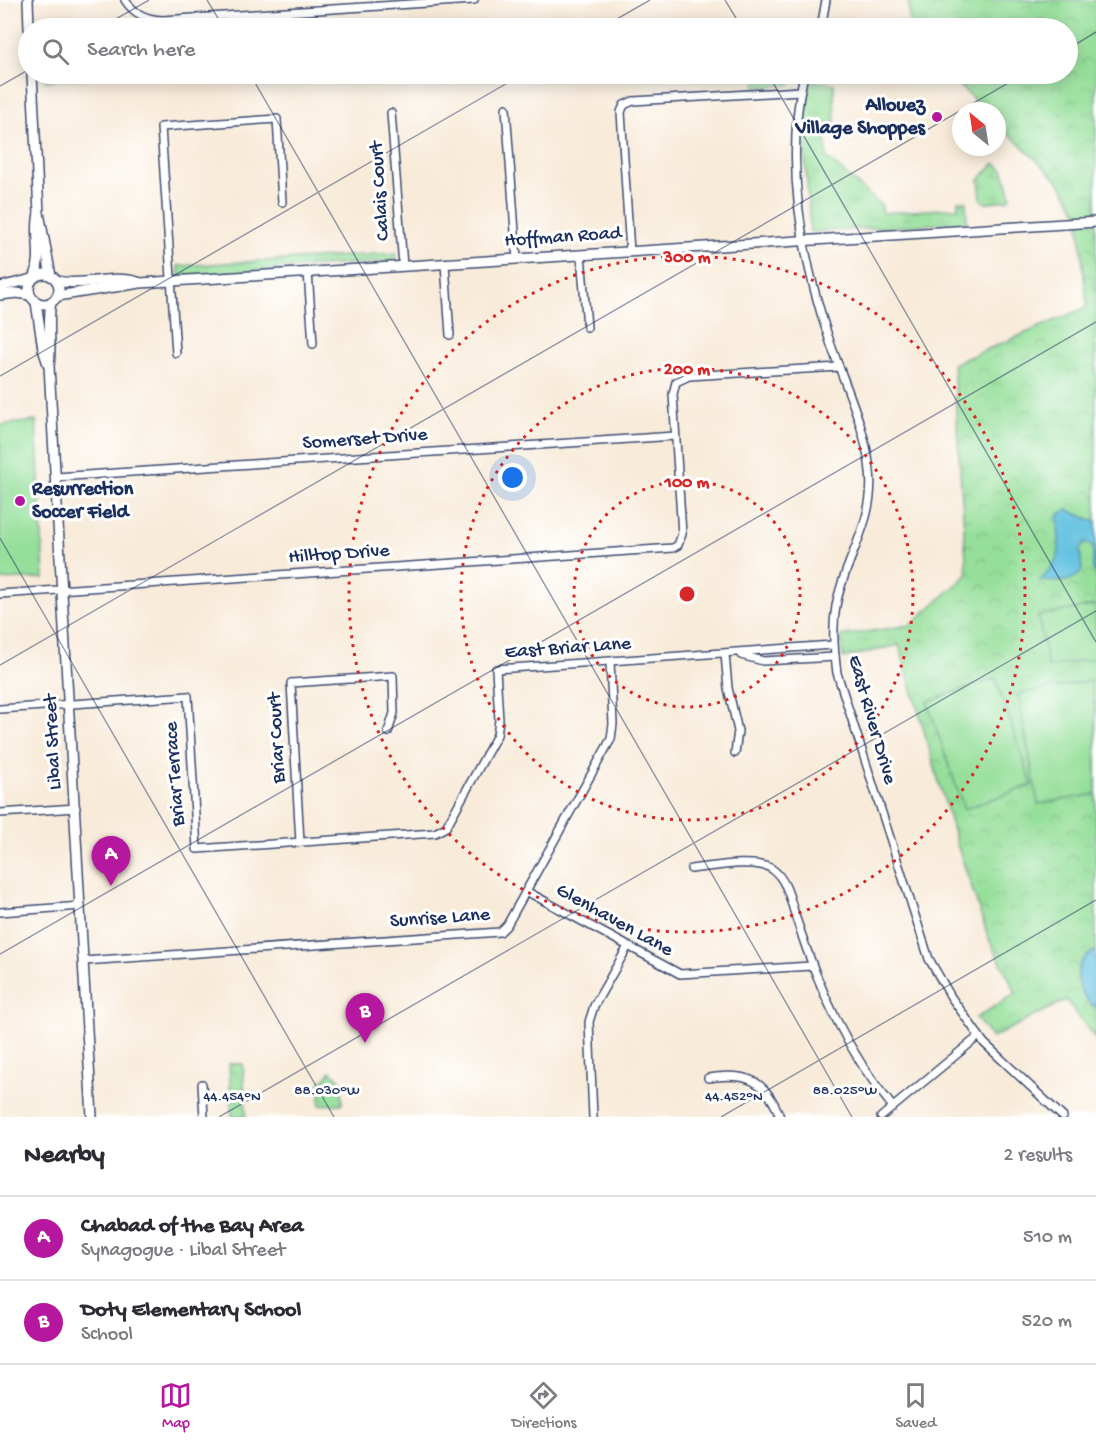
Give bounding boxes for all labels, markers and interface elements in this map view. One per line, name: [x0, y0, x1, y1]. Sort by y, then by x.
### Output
search box: [18, 18, 1078, 84]
icon: search: [39, 35, 72, 68]
text: Search here: [87, 38, 195, 64]
place label: Allouez Village Shoppes: [794, 95, 927, 141]
north arrow: [952, 102, 1006, 156]
marker: Allouez Village Shoppes: [930, 110, 944, 124]
street label: Calais Court: [366, 139, 396, 242]
street label: Hoffman Road: [504, 222, 625, 254]
text: 300 m: [663, 248, 711, 269]
text: 200 m: [664, 360, 710, 381]
street label: Somerset Drive: [302, 424, 429, 456]
your location: [498, 463, 527, 492]
text: 100 m: [664, 473, 710, 494]
place label: Resurrection Soccer Field: [31, 479, 134, 525]
marker: Resurrection Soccer Field: [13, 494, 27, 508]
street label: Hilltop Drive: [288, 540, 391, 570]
centre of rings: [677, 584, 697, 604]
street label: East Briar Lane: [504, 633, 633, 665]
street label: East River Drive: [842, 653, 901, 788]
street label: Briar Court: [264, 690, 292, 785]
street label: Libal Street: [40, 692, 68, 790]
street label: Briar Terrace: [161, 720, 191, 828]
pin: A: [92, 836, 130, 886]
street label: Glenhaven Lane: [551, 879, 677, 963]
street label: Sunrise Lane: [389, 904, 491, 934]
pin: B: [346, 994, 385, 1043]
text: 88.030°W: [294, 1082, 360, 1100]
text: 88.025°W: [813, 1082, 877, 1100]
text: 44.454°N: [203, 1088, 261, 1106]
text: 44.452°N: [705, 1088, 763, 1106]
text: Nearby: [24, 1141, 105, 1172]
text: 2 results: [1003, 1145, 1072, 1168]
text: Chabad of the Bay Area: [81, 1214, 303, 1240]
text: A: [38, 1227, 49, 1250]
text: 510 m: [1023, 1227, 1072, 1250]
text: Synagogue · Libal Street: [81, 1240, 285, 1263]
text: Doty Elementary School: [81, 1298, 301, 1324]
text: B: [38, 1311, 49, 1334]
text: 520 m: [1021, 1311, 1072, 1334]
text: School: [81, 1324, 133, 1347]
tab: Map: [159, 1379, 192, 1434]
tab: Directions: [511, 1379, 577, 1434]
tab: Saved: [895, 1379, 936, 1434]

